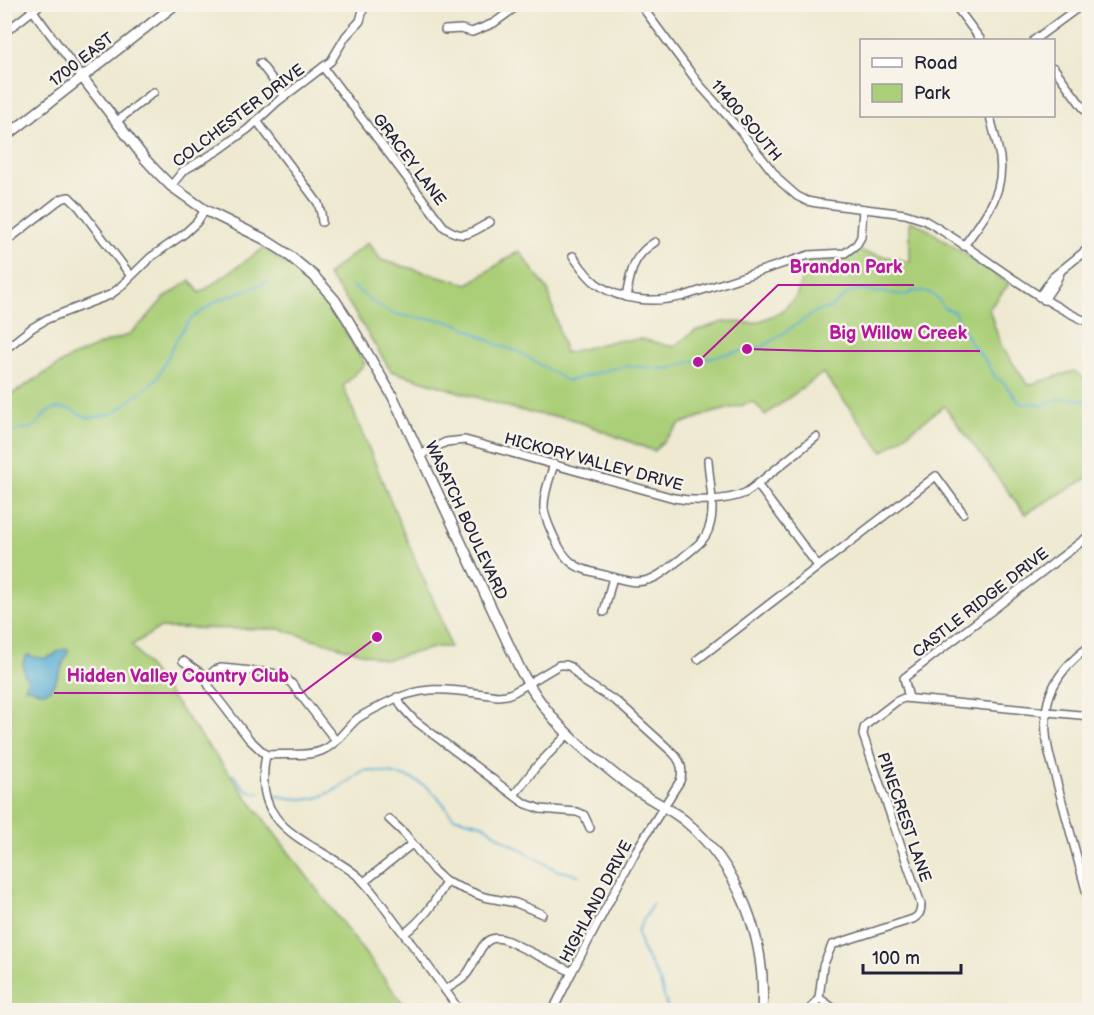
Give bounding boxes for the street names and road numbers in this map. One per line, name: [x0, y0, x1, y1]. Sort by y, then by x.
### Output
street label: 1700 EAST: [46, 29, 118, 91]
street label: COLCHESTER DRIVE: [169, 61, 308, 172]
street label: 11400 SOUTH: [706, 77, 785, 165]
street label: GRACEY LANE: [368, 110, 449, 209]
street label: HICKORY VALLEY DRIVE: [502, 429, 685, 495]
street label: WASATCH BOULEVARD: [420, 438, 511, 603]
street label: CASTLE RIDGE DRIVE: [909, 544, 1053, 662]
street label: PINECREST LANE: [873, 750, 935, 885]
street label: HIGHLAND DRIVE: [556, 837, 637, 966]

